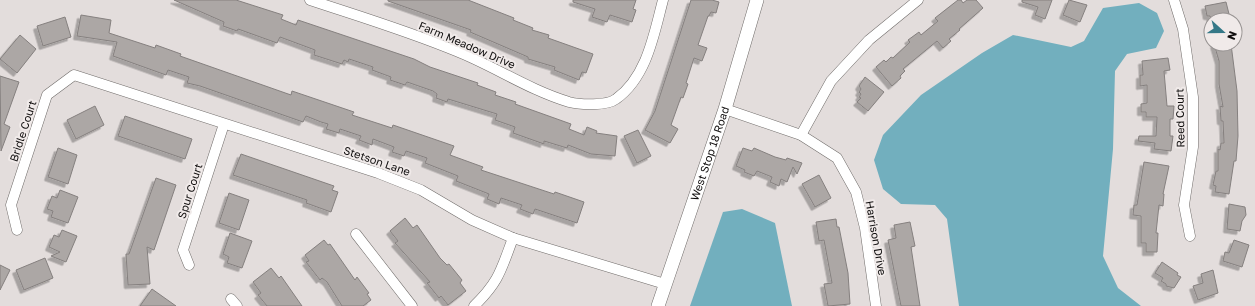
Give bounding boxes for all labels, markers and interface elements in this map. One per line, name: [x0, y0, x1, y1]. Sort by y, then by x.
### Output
north arrow: [1203, 12, 1243, 52]
street label: Farm Meadow Drive: [417, 18, 517, 71]
text: N: [1225, 30, 1240, 42]
street label: Reed Court: [1172, 88, 1187, 148]
street label: Bridle Court: [7, 99, 39, 163]
street label: West Stop 18 Road: [687, 105, 731, 202]
street label: Stetson Lane: [342, 143, 412, 178]
street label: Spur Court: [175, 162, 205, 220]
street label: Harrison Drive: [864, 200, 889, 276]

